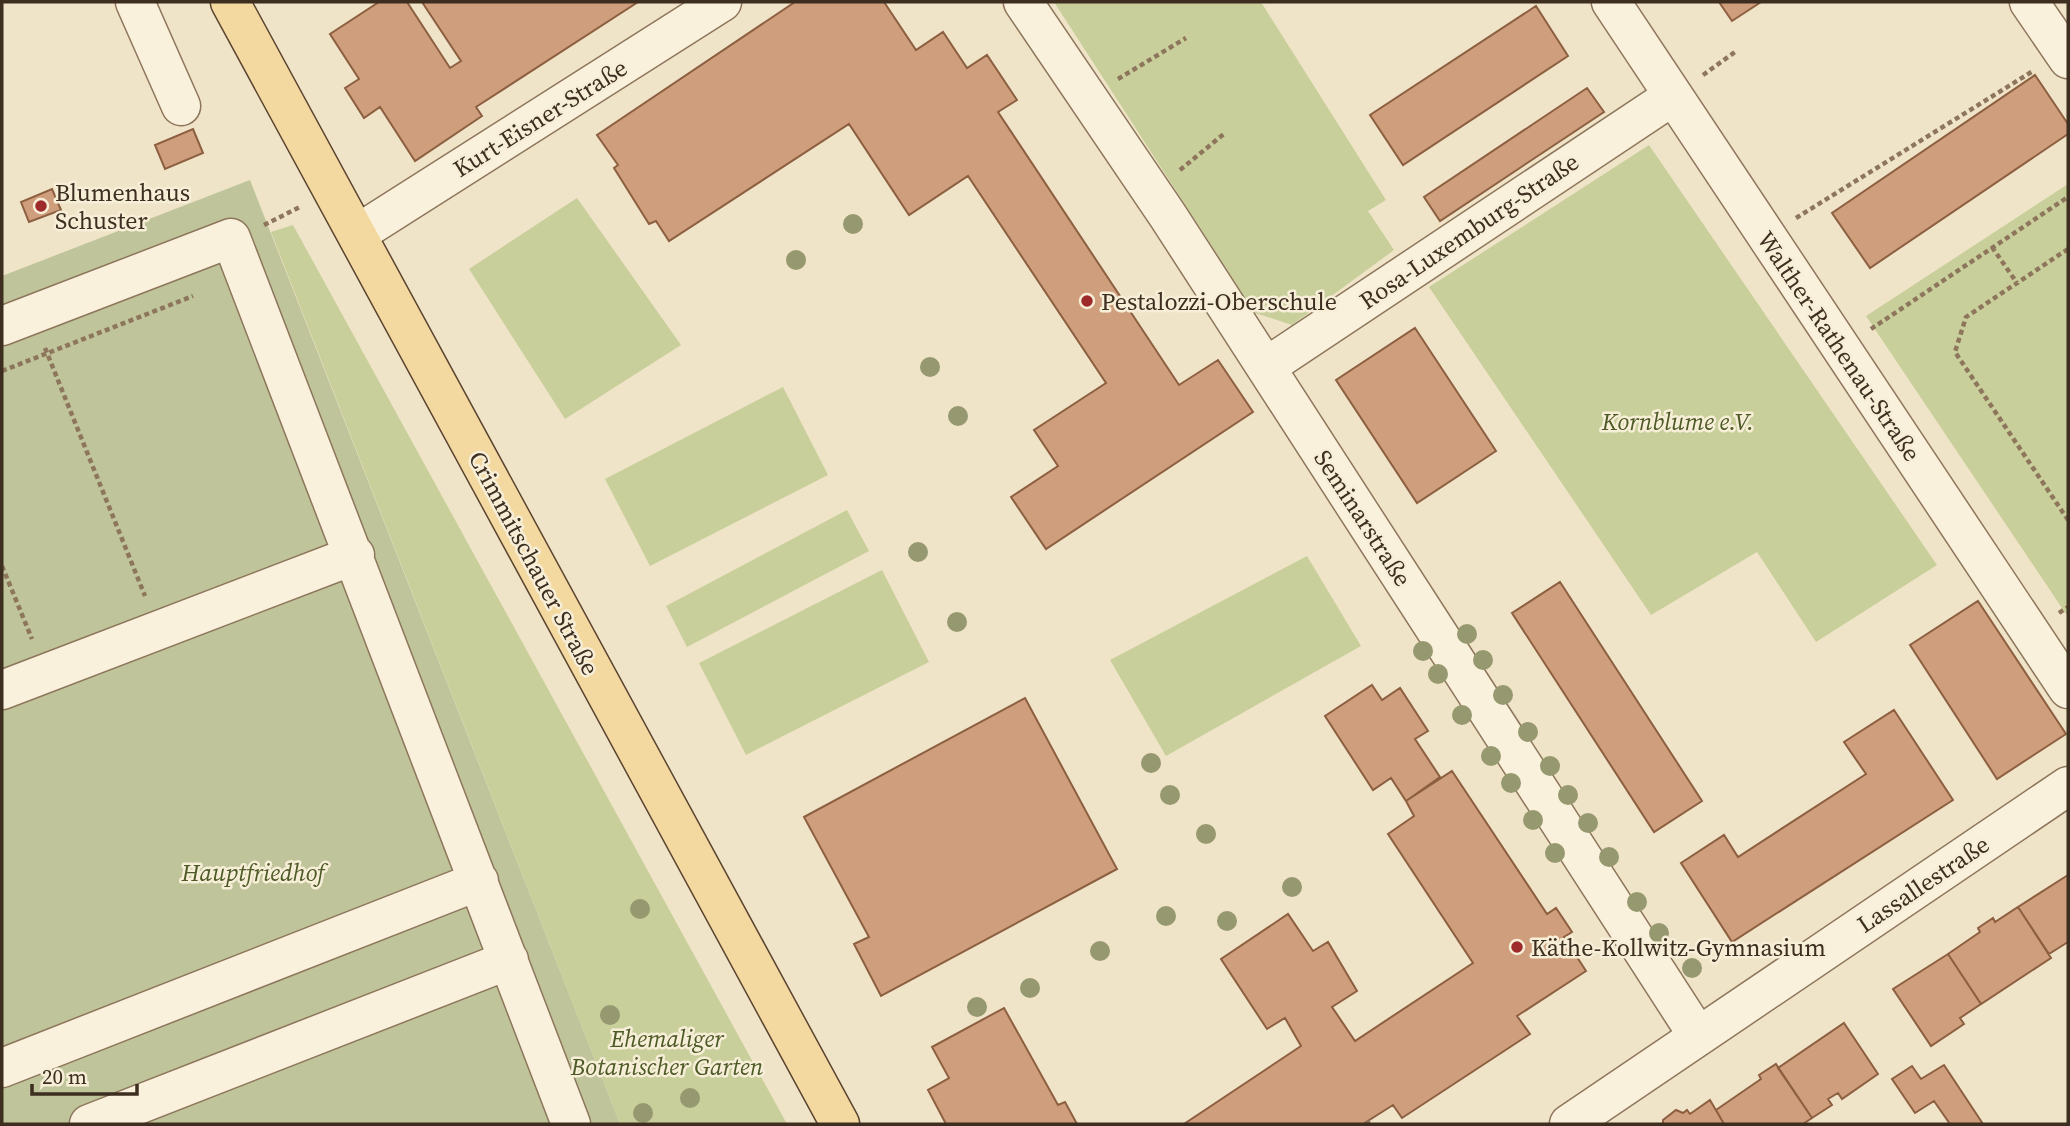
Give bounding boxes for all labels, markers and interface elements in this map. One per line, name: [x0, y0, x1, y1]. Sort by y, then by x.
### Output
street label: Kurt-Eisner-Straße: [447, 51, 633, 185]
street label: Rosa-Luxemburg-Straße: [1353, 145, 1585, 317]
place label: Blumenhaus Schuster: [55, 176, 190, 237]
marker: Blumenhaus Schuster: [33, 198, 49, 214]
street label: Walther-Rathenau-Straße: [1750, 224, 1928, 468]
place label: Pestalozzi-Oberschule: [1101, 285, 1337, 318]
marker: Pestalozzi-Oberschule: [1079, 293, 1095, 309]
park label: Kornblume e.V.: [1601, 405, 1754, 438]
street label: Seminarstraße: [1307, 443, 1419, 593]
street label: Crimmitschauer Straße: [461, 445, 607, 681]
street label: Lassallestraße: [1850, 828, 1996, 940]
park label: Hauptfriedhof: [181, 856, 329, 889]
place label: Käthe-Kollwitz-Gymnasium: [1531, 931, 1826, 964]
marker: Käthe-Kollwitz-Gymnasium: [1509, 939, 1525, 955]
park label: Ehemaliger Botanischer Garten: [570, 1022, 764, 1083]
scale bar: [32, 1052, 136, 1096]
text: 20 m: [42, 1062, 87, 1091]

